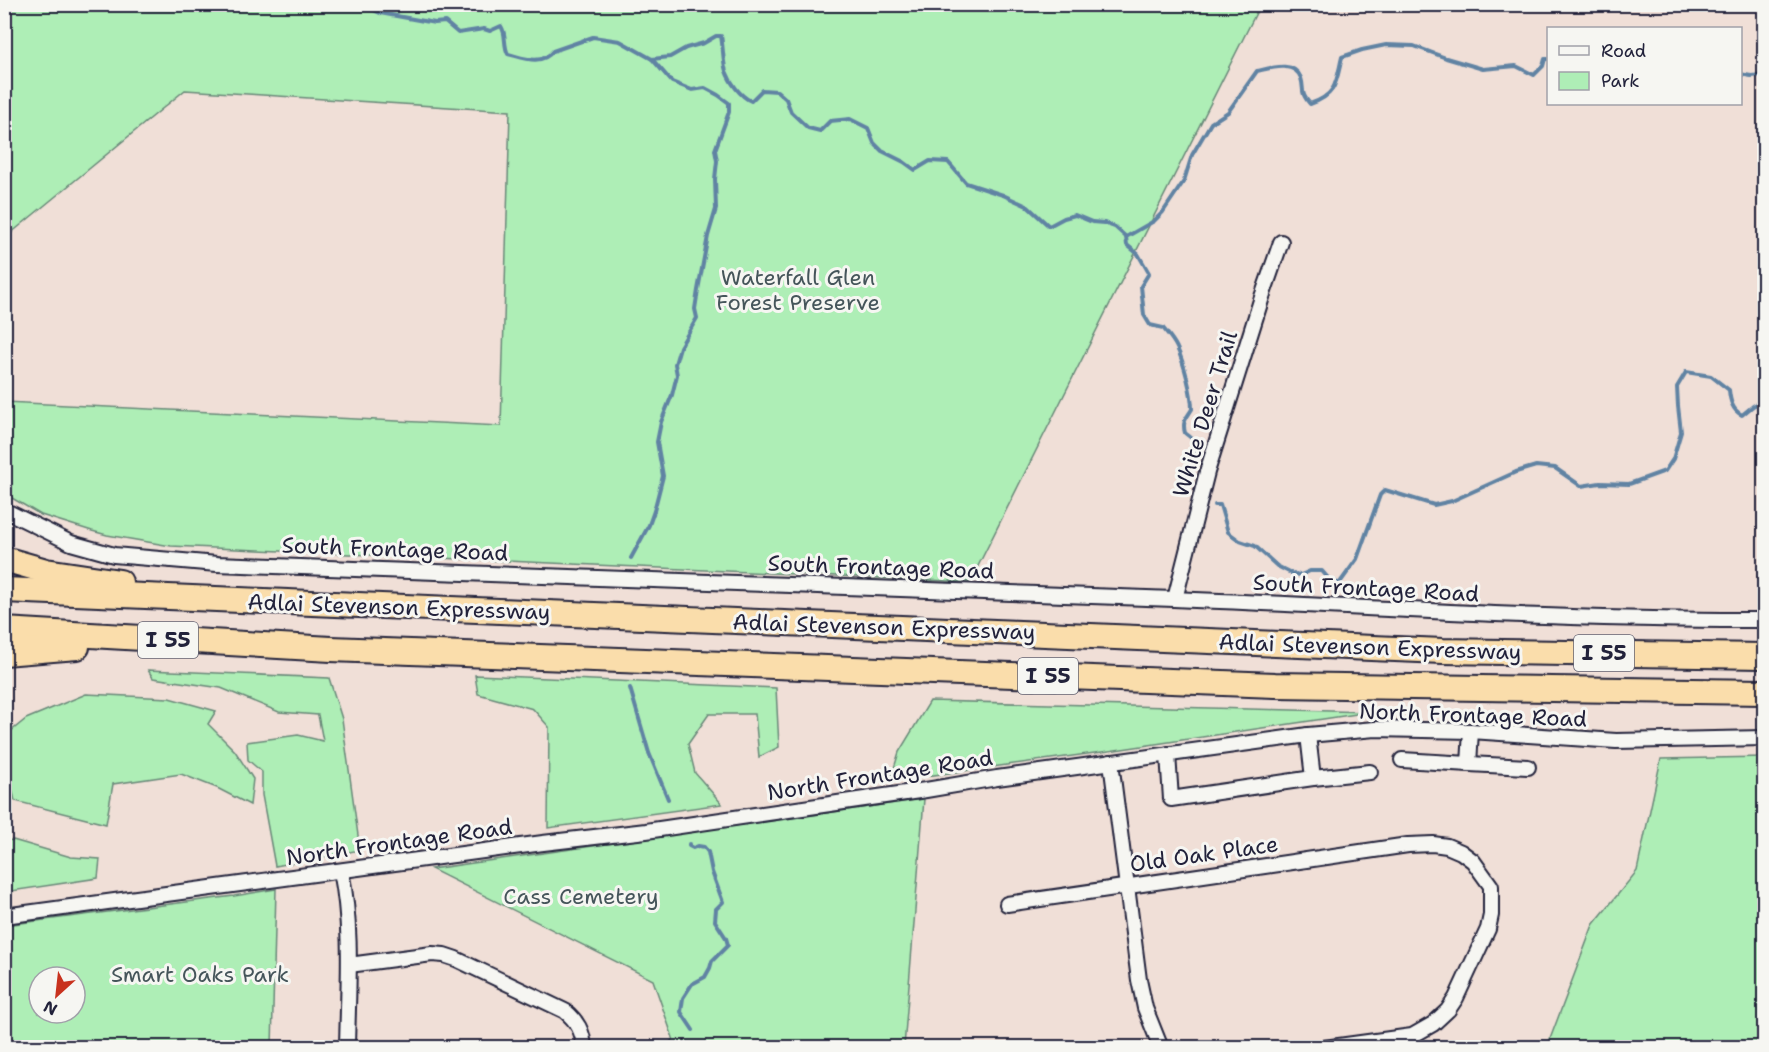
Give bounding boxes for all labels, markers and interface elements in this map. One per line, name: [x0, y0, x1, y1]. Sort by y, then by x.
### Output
legend: [1547, 27, 1742, 105]
text: Road: [1601, 39, 1646, 63]
text: Park: [1601, 69, 1640, 93]
park label: Waterfall Glen Forest Preserve: [716, 263, 880, 317]
street label: White Deer Trail: [1166, 327, 1244, 501]
street label: South Frontage Road: [281, 531, 509, 567]
street label: South Frontage Road: [767, 549, 995, 585]
street label: South Frontage Road: [1252, 568, 1480, 608]
street label: Adlai Stevenson Expressway: [247, 587, 551, 627]
street label: Adlai Stevenson Expressway: [732, 607, 1036, 647]
road number: I 55: [138, 622, 198, 658]
street label: Adlai Stevenson Expressway: [1218, 627, 1522, 667]
road number: I 55: [1574, 635, 1634, 671]
road number: I 55: [1018, 658, 1078, 694]
street label: North Frontage Road: [1359, 697, 1588, 733]
street label: North Frontage Road: [765, 743, 995, 807]
street label: North Frontage Road: [284, 812, 514, 872]
street label: Old Oak Place: [1128, 829, 1280, 879]
park label: Cass Cemetery: [503, 882, 659, 911]
park label: Smart Oaks Park: [111, 960, 289, 989]
north arrow: [27, 965, 87, 1025]
text: N: [40, 996, 61, 1020]

